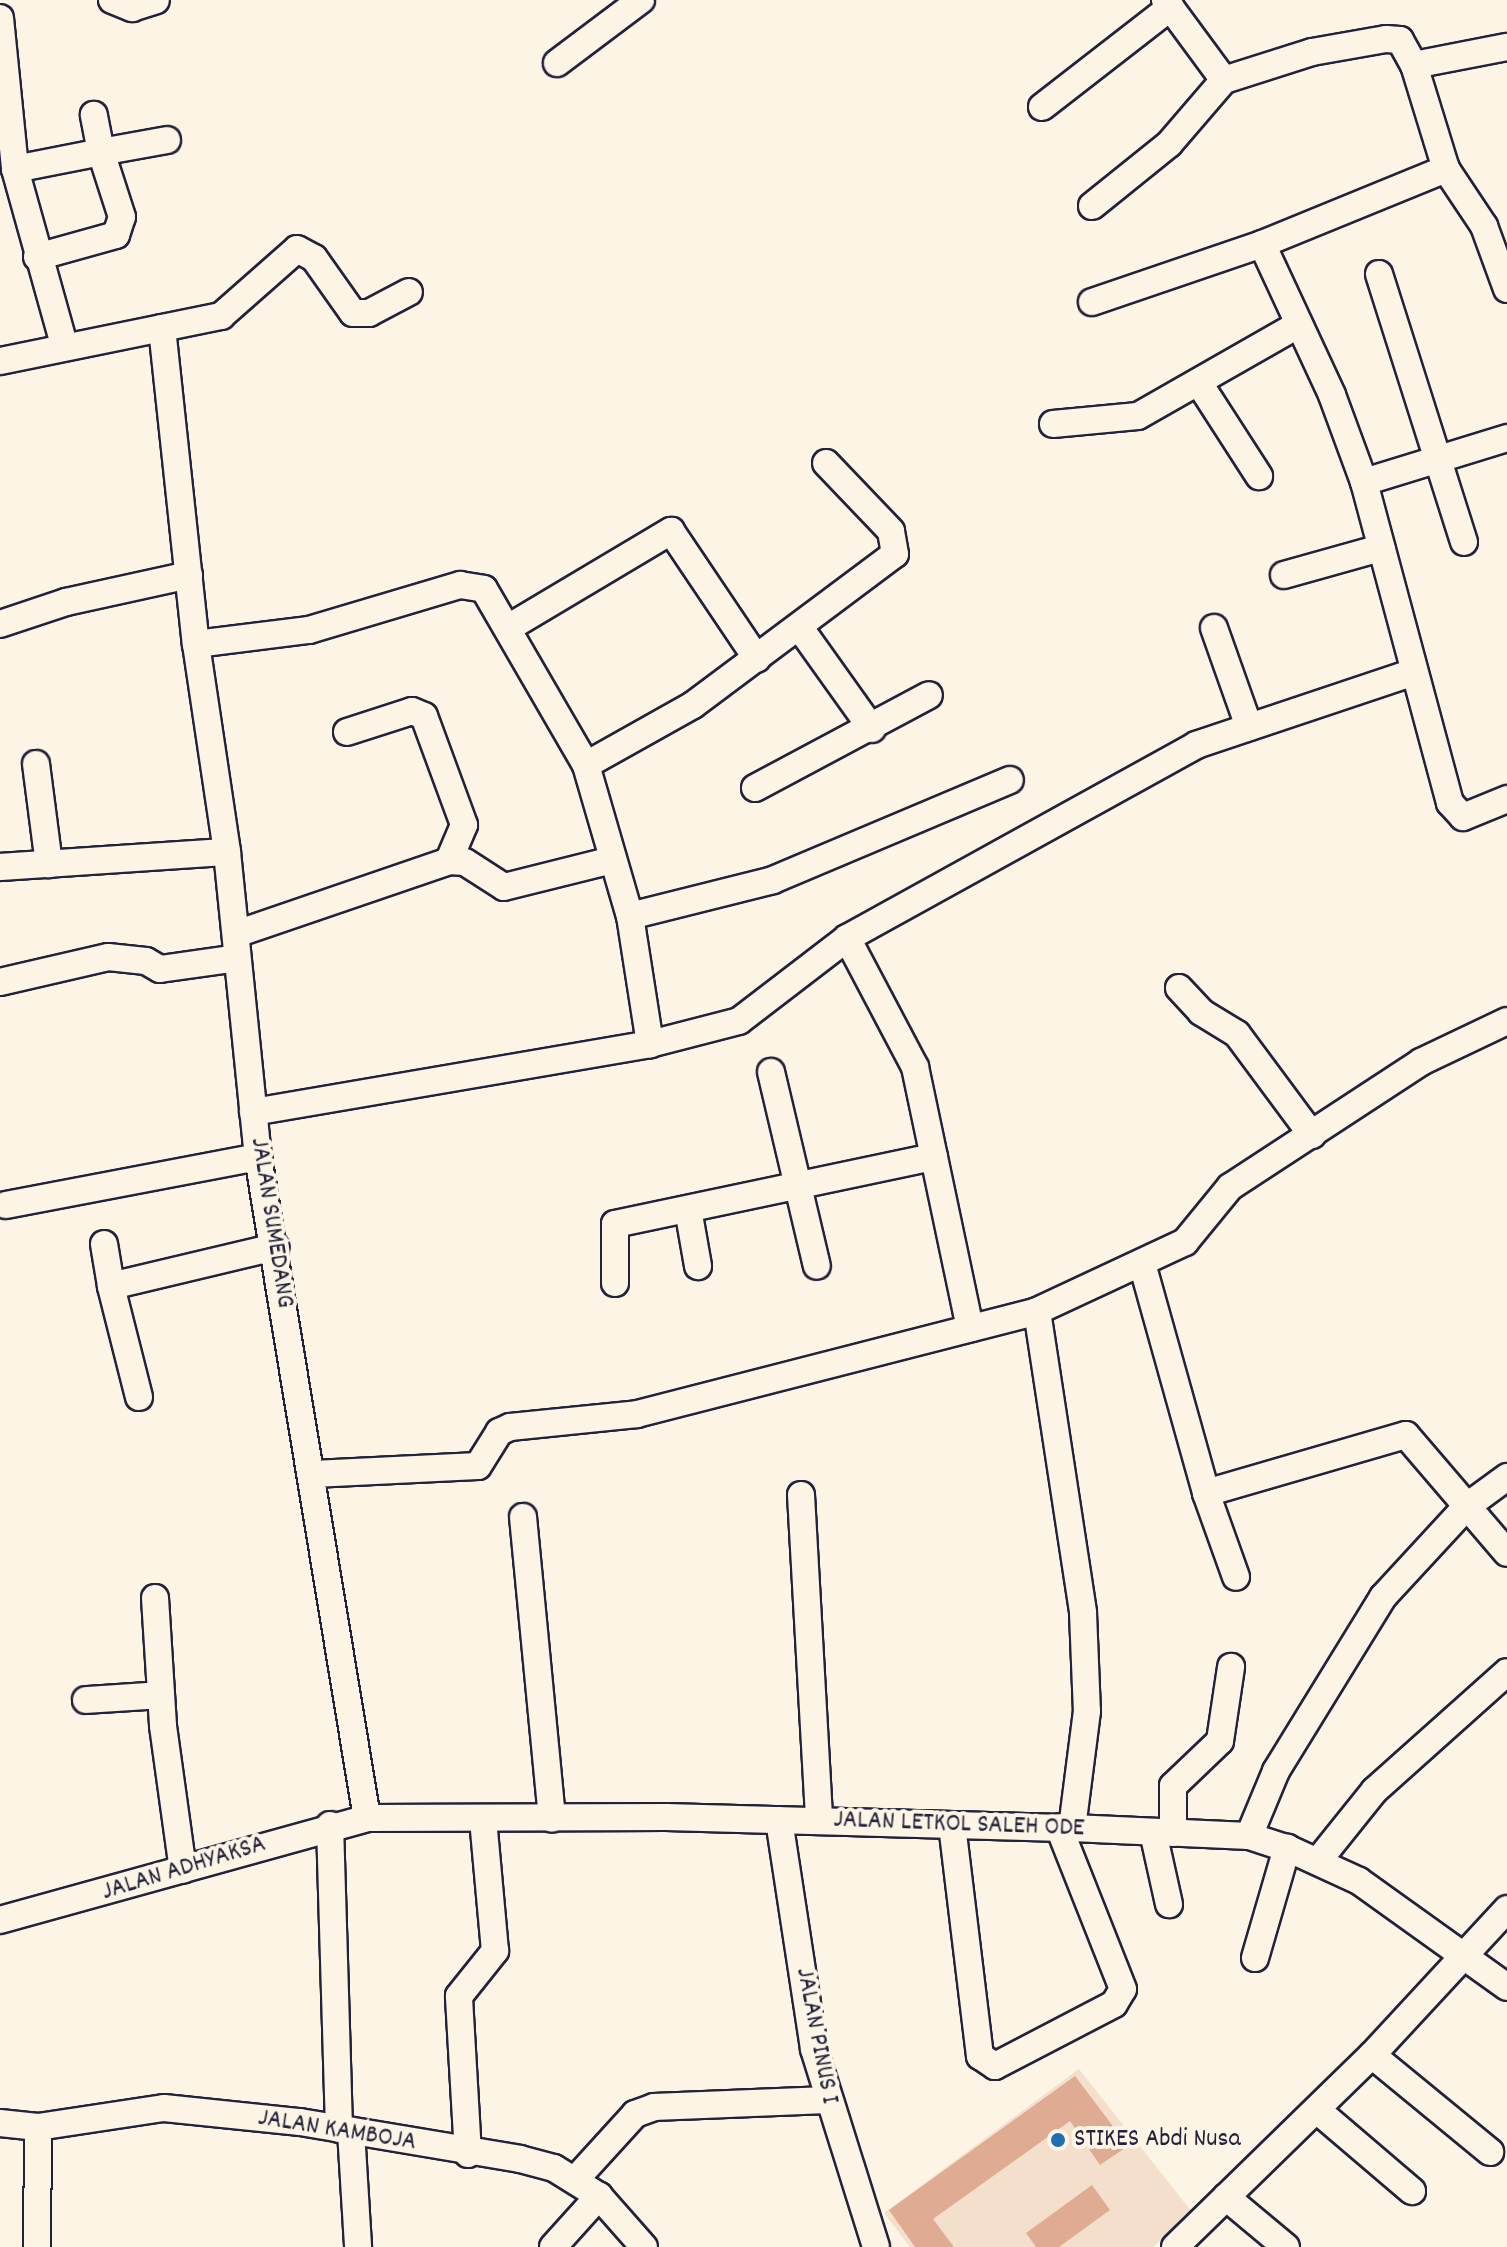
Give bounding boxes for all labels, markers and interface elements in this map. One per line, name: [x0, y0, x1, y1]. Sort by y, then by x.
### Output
street label: JALAN SUMEDANG: [242, 1136, 300, 1310]
street label: JALAN LETKOL SALEH ODE: [833, 1805, 1085, 1845]
street label: JALAN ADHYAKSA: [98, 1829, 270, 1909]
street label: JALAN PINUS I: [788, 1965, 844, 2107]
street label: JALAN KAMBOJA: [256, 2103, 418, 2159]
place label: STIKES Abdi Nusa: [1074, 2124, 1241, 2156]
marker: STIKES Abdi Nusa: [1049, 2131, 1067, 2149]

